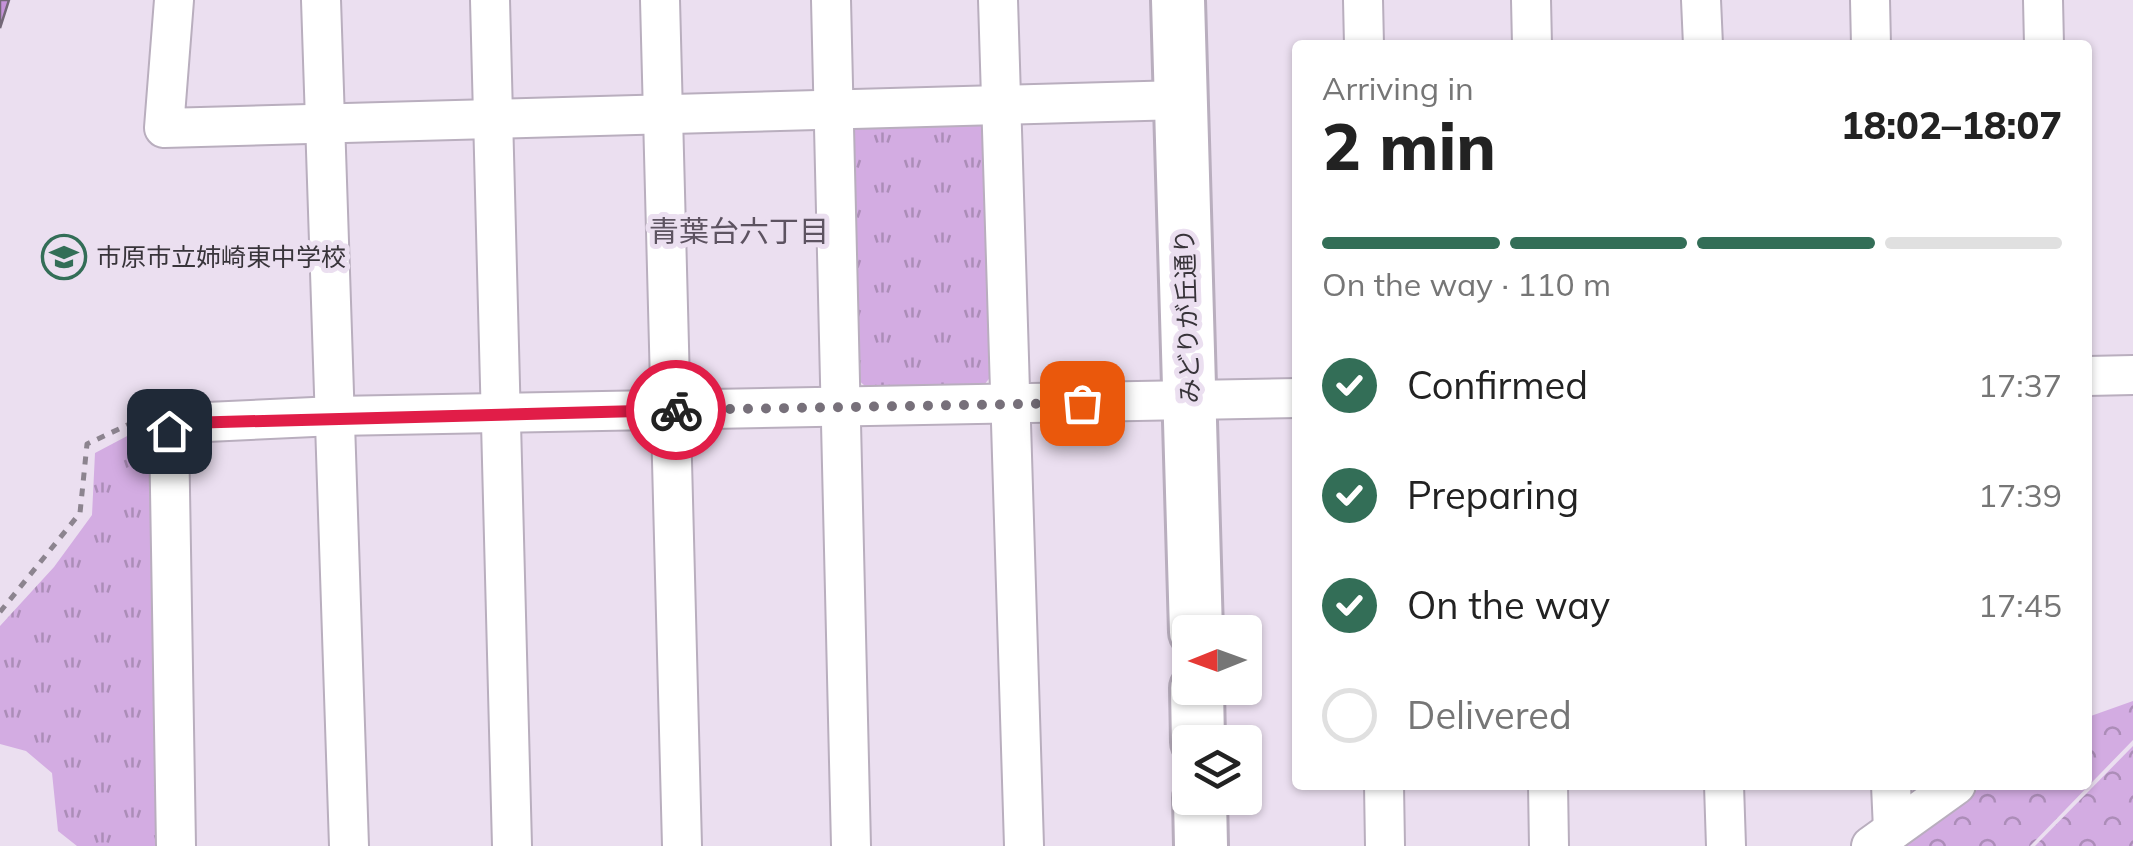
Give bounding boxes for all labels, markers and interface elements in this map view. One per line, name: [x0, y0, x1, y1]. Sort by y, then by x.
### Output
text: Arriving in: [1322, 68, 1474, 108]
text: 18:02–18:07: [1841, 101, 2062, 149]
text: 2 min: [1322, 105, 1496, 186]
district label: 青葉台六丁目: [649, 212, 829, 250]
street label: みどりが丘通り: [1168, 228, 1205, 404]
school or university icon: 市原市立姉崎東中学校: [41, 234, 87, 280]
place label: 市原市立姉崎東中学校: [96, 241, 346, 272]
text: On the way · 110 m: [1322, 264, 1611, 304]
icon: check: [1322, 358, 1377, 413]
courier: [626, 360, 726, 460]
pin: [1040, 361, 1125, 446]
text: Confirmed: [1407, 361, 1588, 409]
text: 17:37: [1978, 365, 2062, 405]
icon: bag: [1055, 376, 1110, 431]
icon: bike: [649, 383, 704, 438]
pin: [127, 389, 212, 474]
icon: home: [142, 404, 197, 459]
icon: check: [1322, 468, 1377, 523]
text: Preparing: [1407, 471, 1579, 519]
text: 17:39: [1978, 475, 2062, 515]
icon: check: [1322, 578, 1377, 633]
text: On the way: [1407, 581, 1610, 629]
text: 17:45: [1978, 585, 2062, 625]
north arrow: [1172, 615, 1262, 705]
map controls: [1172, 615, 1262, 815]
text: Delivered: [1407, 691, 1572, 739]
button: layers: [1172, 725, 1262, 815]

